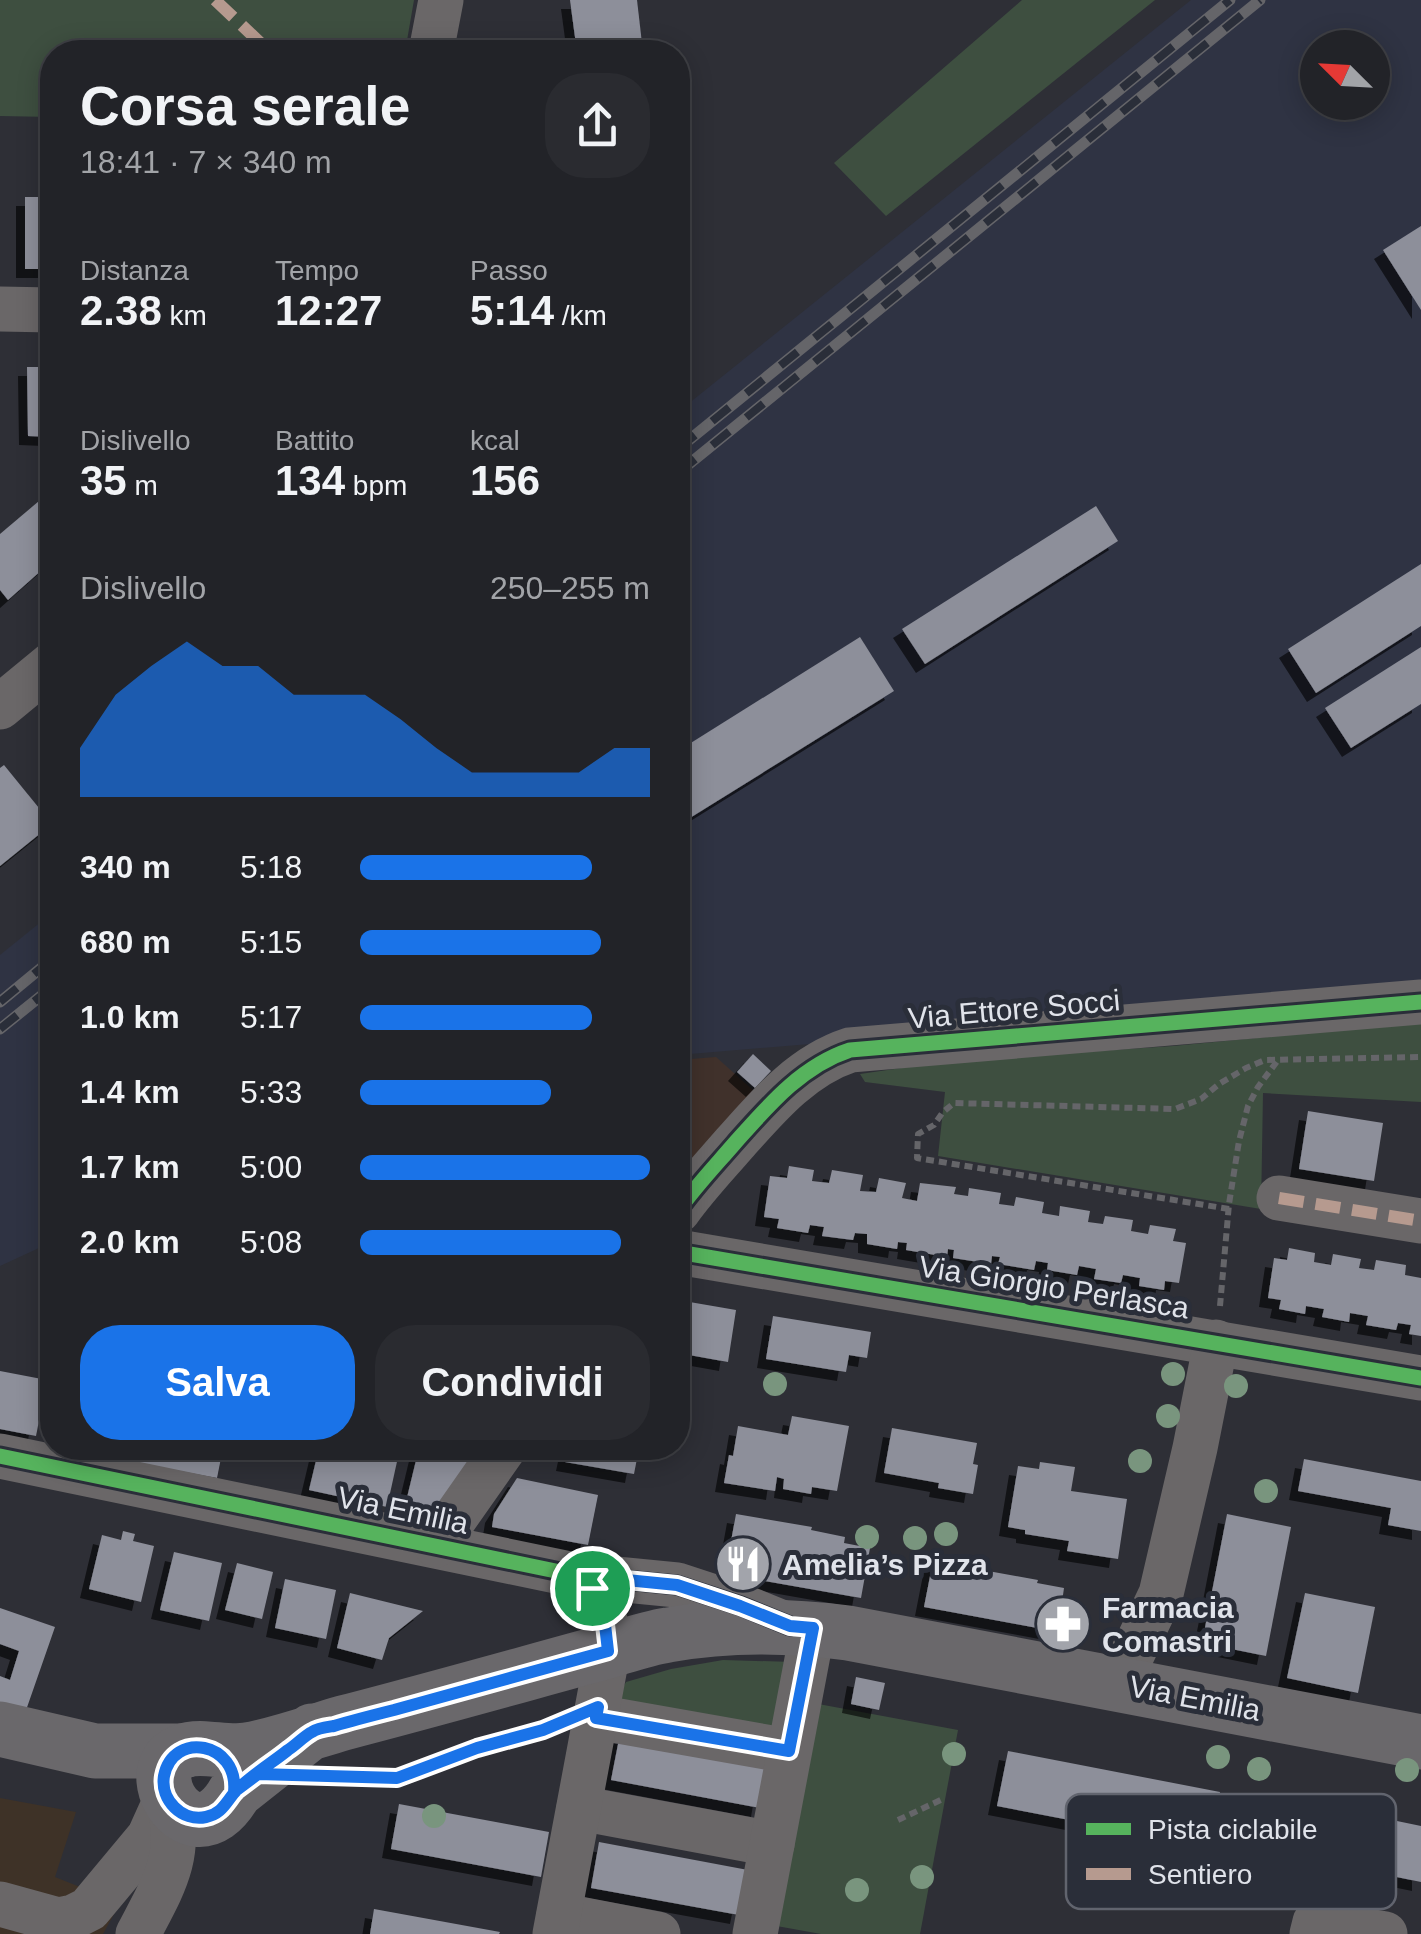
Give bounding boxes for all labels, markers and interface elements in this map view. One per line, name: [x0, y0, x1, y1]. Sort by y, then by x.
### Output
north arrow: [1300, 30, 1390, 120]
map controls: [1300, 30, 1390, 120]
button: share: [545, 73, 650, 178]
text: Corsa serale: [80, 75, 410, 137]
text: 18:41 · 7 × 340 m: [80, 144, 332, 180]
text: Distanza: [80, 255, 189, 286]
text: Tempo: [275, 255, 359, 286]
text: Passo: [470, 255, 548, 286]
text: 2.38: [80, 287, 162, 334]
text: 12:27: [275, 287, 382, 334]
text: 5:14: [470, 287, 554, 334]
text: km: [162, 300, 207, 331]
text: /km: [554, 300, 607, 331]
text: Dislivello: [80, 425, 190, 456]
text: Battito: [275, 425, 354, 456]
text: kcal: [470, 425, 520, 456]
text: 35: [80, 457, 127, 504]
text: 134: [275, 457, 345, 504]
text: 156: [470, 457, 540, 504]
text: m: [127, 470, 158, 501]
text: bpm: [345, 470, 407, 501]
text: Dislivello: [80, 570, 206, 606]
text: 250–255 m: [490, 570, 650, 606]
text: 340 m: [80, 849, 171, 885]
text: 5:18: [240, 849, 302, 885]
text: 680 m: [80, 924, 171, 960]
text: 5:15: [240, 924, 302, 960]
street label: Via Ettore Socci: [907, 983, 1121, 1035]
text: 1.0 km: [80, 999, 180, 1035]
text: 5:17: [240, 999, 302, 1035]
text: 1.4 km: [80, 1074, 180, 1110]
text: 5:33: [240, 1074, 302, 1110]
text: 1.7 km: [80, 1149, 180, 1185]
text: 5:00: [240, 1149, 302, 1185]
text: 2.0 km: [80, 1224, 180, 1260]
text: 5:08: [240, 1224, 302, 1260]
street label: Via Giorgio Perlasca: [917, 1249, 1192, 1325]
button: Salva: [80, 1325, 355, 1440]
button: Condividi: [375, 1325, 650, 1440]
street label: Via Emilia: [335, 1480, 472, 1540]
restaurant icon: Amelia’s Pizza: [713, 1534, 773, 1594]
pin: [550, 1546, 635, 1631]
place label: Amelia’s Pizza: [782, 1548, 988, 1581]
icon: arrive: [565, 1561, 620, 1616]
place label: Farmacia Comastri: [1102, 1591, 1234, 1658]
pharmacy icon: Farmacia Comastri: [1033, 1594, 1093, 1654]
street label: Via Emilia: [1127, 1669, 1264, 1727]
legend: [1066, 1794, 1396, 1909]
text: Pista ciclabile: [1148, 1814, 1318, 1845]
text: Sentiero: [1148, 1859, 1252, 1890]

